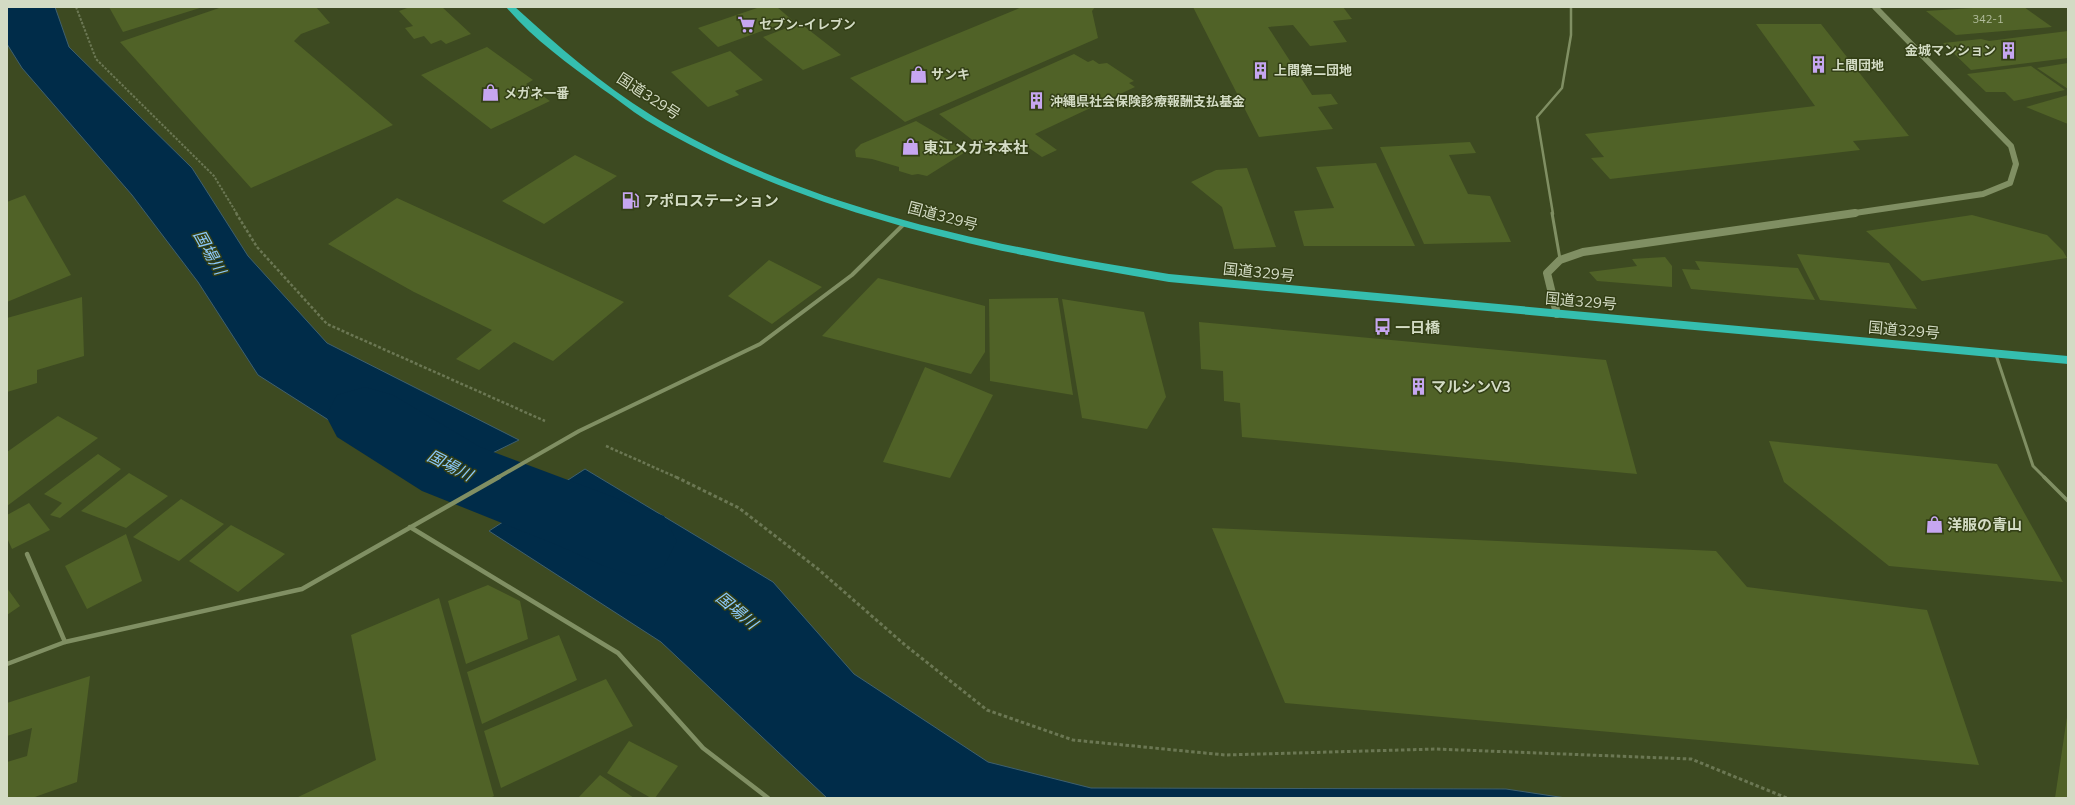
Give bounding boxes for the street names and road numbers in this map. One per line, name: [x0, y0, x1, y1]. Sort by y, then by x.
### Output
street label: 国道329号: [614, 68, 684, 124]
street label: 国道329号: [906, 198, 980, 234]
street label: 国道329号: [1222, 259, 1296, 285]
street label: 国道329号: [1544, 288, 1618, 314]
street label: 国道329号: [1867, 317, 1941, 343]

